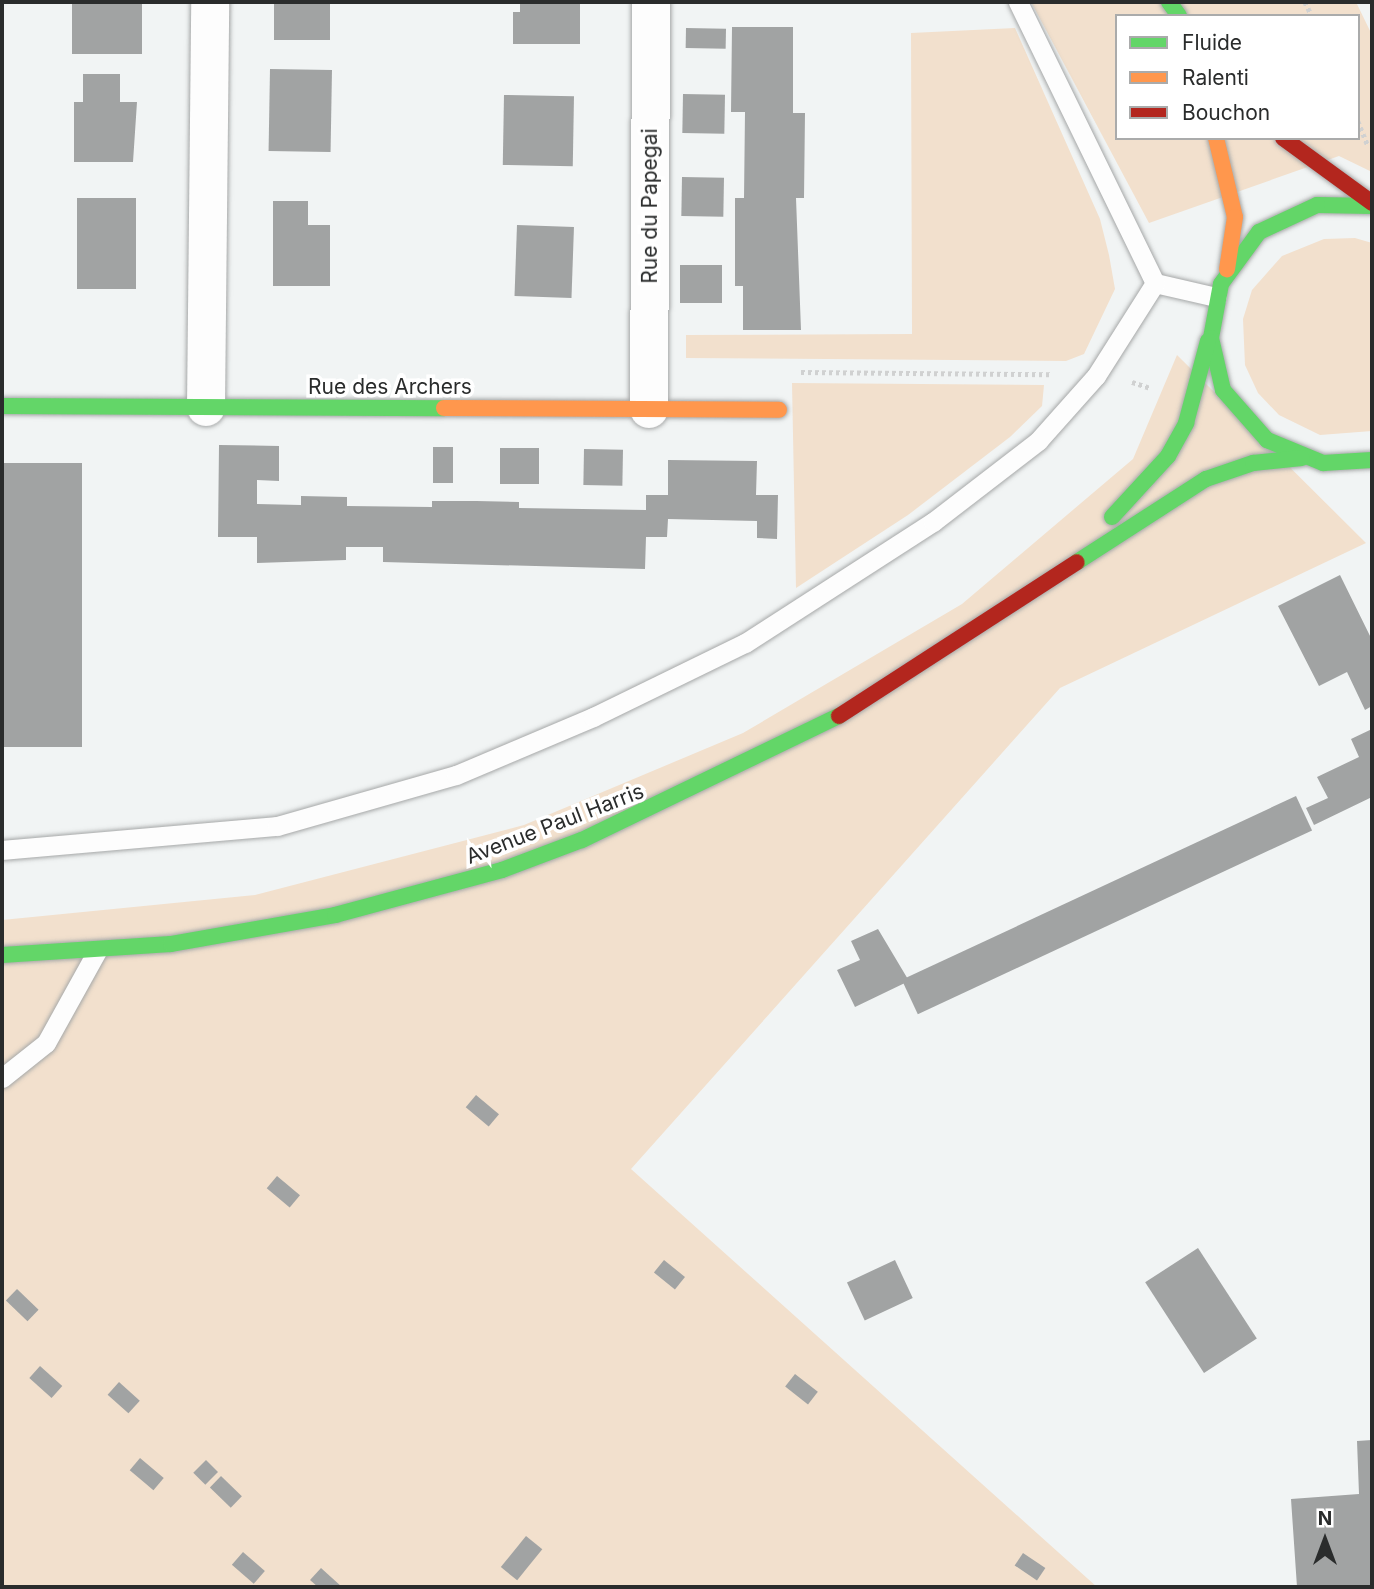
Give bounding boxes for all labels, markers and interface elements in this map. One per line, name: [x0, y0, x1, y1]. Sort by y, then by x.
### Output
legend: [1115, 14, 1360, 140]
text: Fluide: [1182, 30, 1242, 55]
text: Ralenti: [1182, 65, 1249, 90]
text: Bouchon: [1182, 100, 1270, 125]
street label: Rue du Papegai: [637, 128, 663, 284]
street label: Rue des Archers: [308, 374, 472, 400]
street label: Avenue Paul Harris: [463, 778, 647, 870]
north arrow: [1290, 1505, 1360, 1575]
text: N: [1318, 1507, 1332, 1530]

